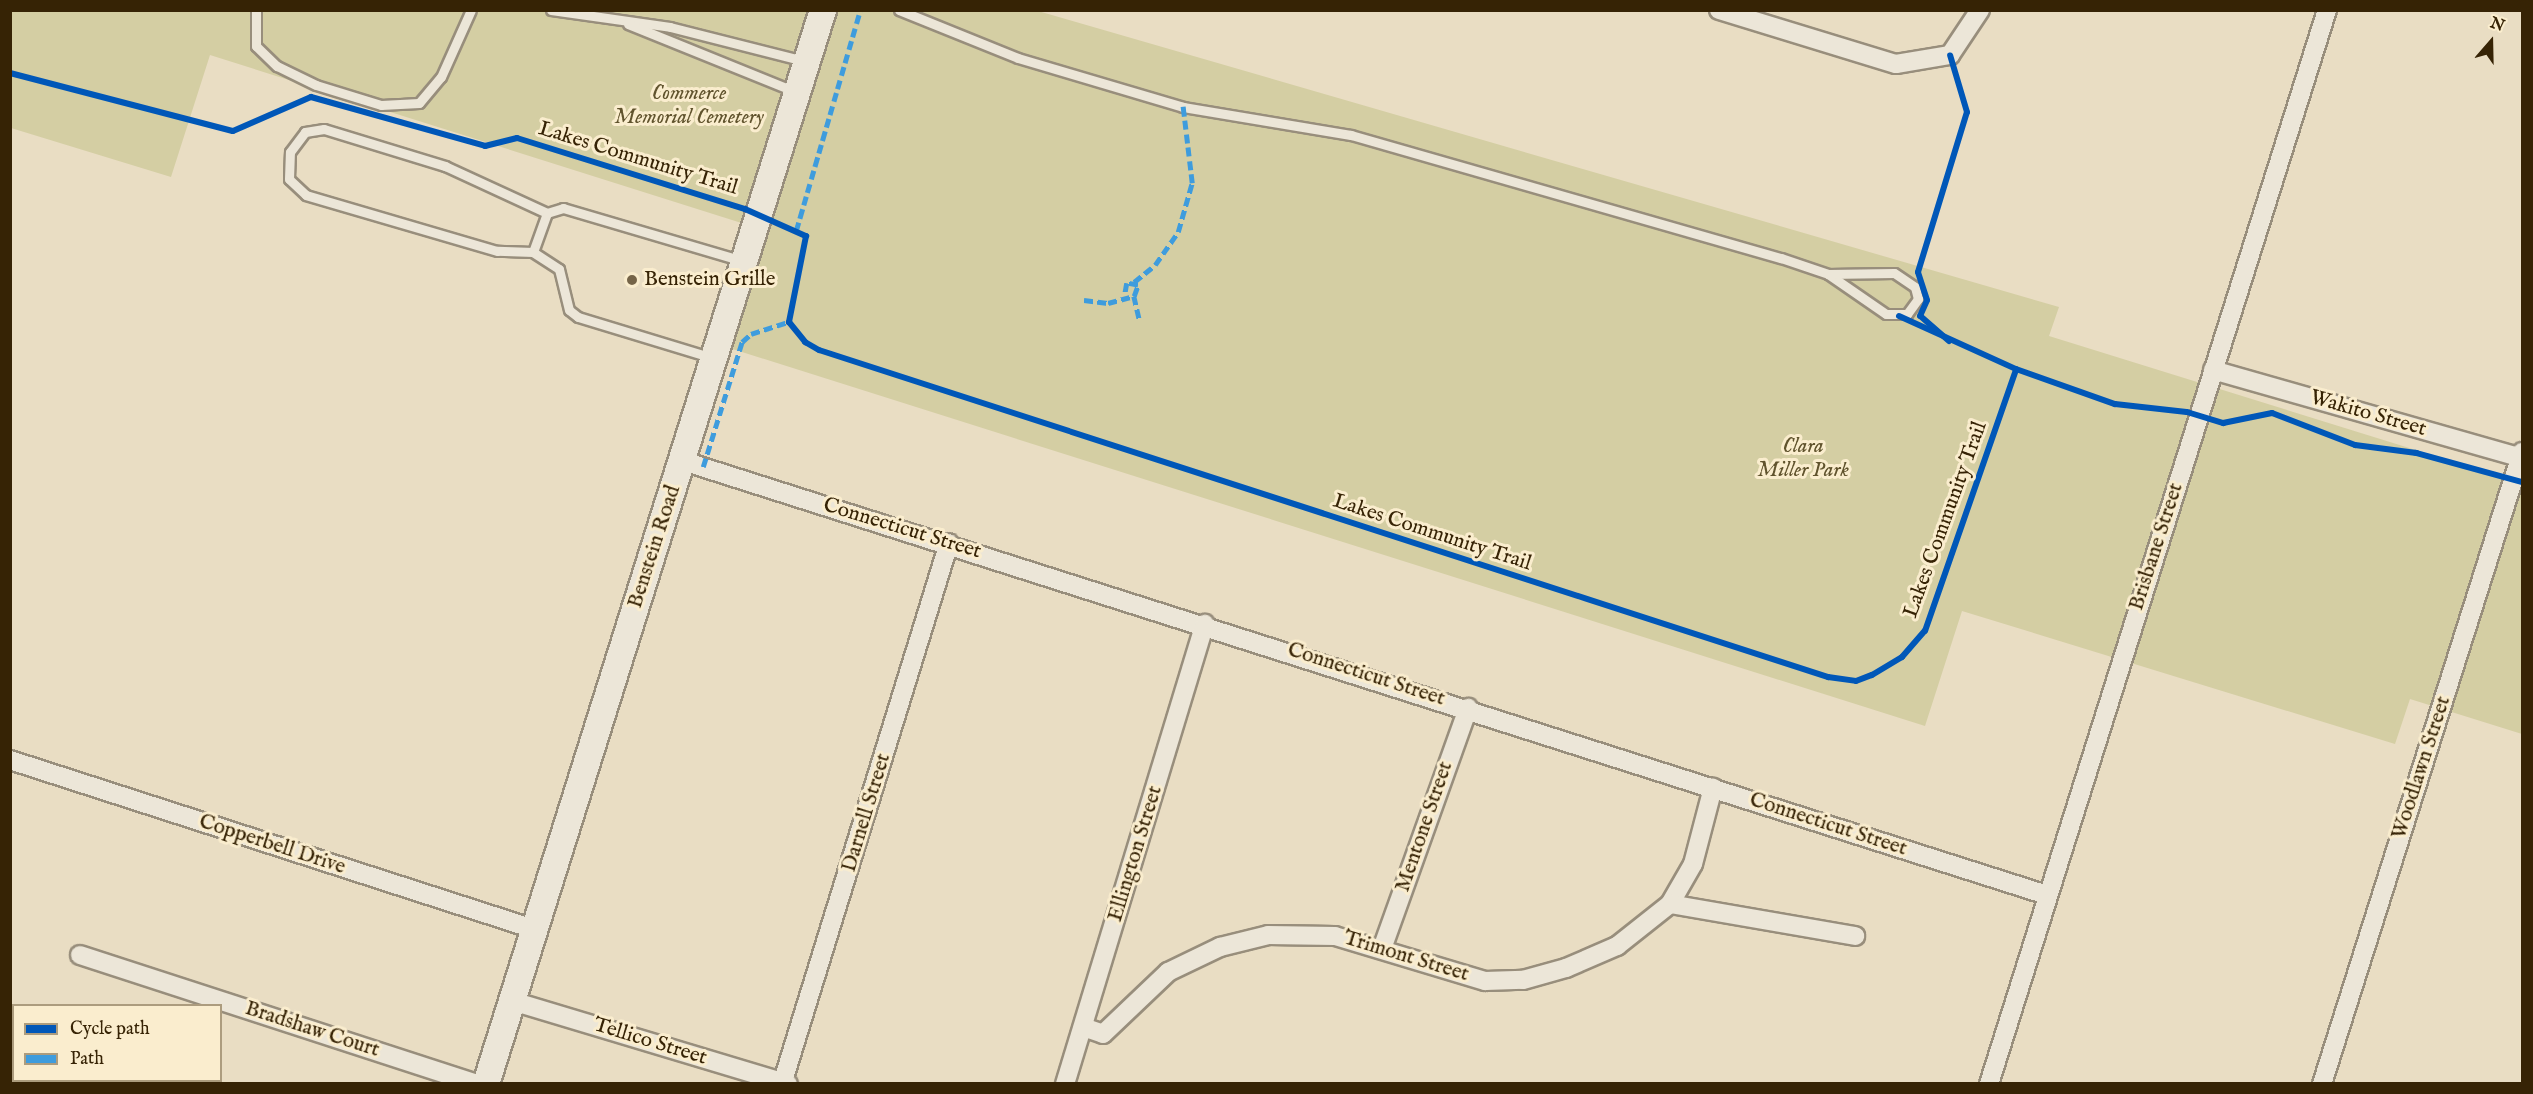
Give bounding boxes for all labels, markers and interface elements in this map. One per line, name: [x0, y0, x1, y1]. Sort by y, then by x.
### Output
north arrow: [2461, 12, 2521, 72]
text: N: [2487, 13, 2507, 37]
park label: Commerce Memorial Cemetery: [614, 81, 764, 131]
street label: Lakes Community Trail: [535, 117, 741, 201]
place label: Benstein Grille: [644, 267, 775, 293]
marker: Benstein Grille: [625, 273, 639, 287]
street label: Wakito Street: [2307, 385, 2429, 443]
street label: Lakes Community Trail: [1899, 418, 1993, 622]
park label: Clara Miller Park: [1757, 434, 1849, 484]
street label: Brisbane Street: [2125, 480, 2189, 614]
street label: Benstein Road: [623, 482, 687, 612]
street label: Lakes Community Trail: [1330, 489, 1534, 577]
street label: Connecticut Street: [820, 493, 984, 565]
street label: Connecticut Street: [1284, 638, 1448, 712]
street label: Woodlawn Street: [2387, 693, 2457, 843]
street label: Darnell Street: [837, 751, 897, 875]
street label: Mentone Street: [1391, 758, 1459, 896]
street label: Ellington Street: [1103, 783, 1169, 925]
street label: Connecticut Street: [1746, 788, 1910, 862]
street label: Copperbell Drive: [196, 809, 348, 881]
street label: Trimont Street: [1340, 926, 1472, 988]
street label: Bradshaw Court: [242, 996, 382, 1064]
legend: [12, 1004, 222, 1082]
street label: Tellico Street: [590, 1013, 710, 1071]
text: Cycle path: [70, 1018, 150, 1041]
text: Path: [70, 1048, 104, 1071]

